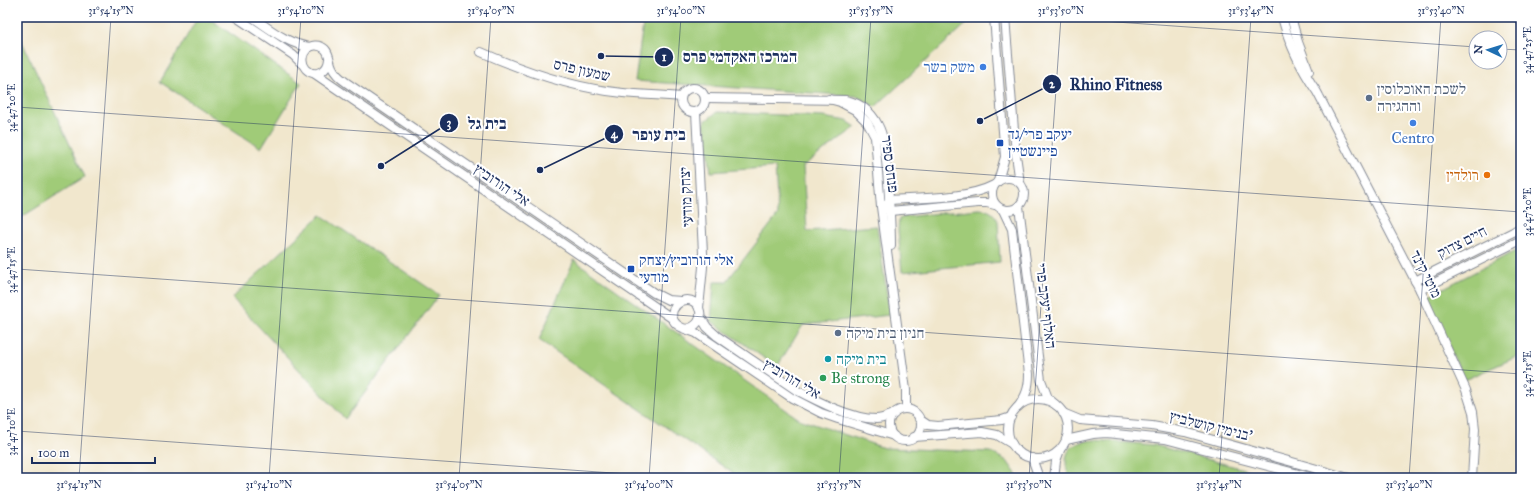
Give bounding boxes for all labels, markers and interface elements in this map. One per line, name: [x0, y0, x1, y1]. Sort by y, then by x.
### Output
text: 31°54'15"N: [88, 5, 134, 17]
text: 31°54'10"N: [278, 5, 325, 17]
text: 31°54'05"N: [467, 5, 515, 17]
text: 31°54'00"N: [657, 5, 706, 17]
text: 31°53'55"N: [848, 5, 894, 17]
text: 31°53'50"N: [1038, 5, 1085, 17]
text: 31°53'45"N: [1228, 5, 1275, 17]
text: 31°53'40"N: [1417, 5, 1465, 17]
text: 34°47'25"E: [1522, 26, 1534, 74]
north arrow: [1468, 30, 1508, 70]
callout: המרכז האקדמי פרס: [654, 43, 805, 71]
text: N: [1472, 44, 1485, 54]
text: המרכז האקדמי פרס: [683, 47, 797, 66]
text: 1: [662, 50, 667, 64]
street label: שמעון פרס: [552, 55, 612, 85]
place label: משק בשר: [923, 58, 975, 76]
marker: משק בשר: [978, 62, 988, 72]
callout: Rhino Fitness: [1042, 70, 1170, 98]
text: Rhino Fitness: [1070, 75, 1162, 94]
text: 2: [1049, 77, 1056, 91]
place label: לשכת האוכלוסין וההגירה: [1377, 80, 1466, 115]
text: 34°47'20"E: [6, 84, 18, 132]
marker: לשכת האוכלוסין וההגירה: [1364, 93, 1374, 103]
callout: בית גל: [439, 109, 514, 137]
text: בית גל: [467, 114, 507, 133]
text: 3: [447, 116, 452, 131]
marker: Centro: [1408, 118, 1418, 128]
callout: בית עופר: [604, 120, 693, 148]
text: בית עופר: [632, 125, 686, 144]
place label: יעקב פרי/גד פיינשטיין: [1008, 125, 1072, 160]
text: 4: [611, 127, 619, 142]
place label: Centro: [1391, 129, 1435, 147]
street label: פנחס ספיר: [878, 134, 902, 194]
marker: יעקב פרי/גד פיינשטיין: [995, 138, 1005, 148]
street label: אלי הורוביץ: [471, 160, 533, 210]
street label: יצחק מודעי: [675, 166, 697, 228]
place label: רולדין: [1446, 166, 1479, 184]
marker: רולדין: [1482, 170, 1492, 180]
text: 34°47'20"E: [1522, 188, 1534, 236]
street label: חיים צדוק: [1434, 222, 1490, 262]
text: 34°47'15"E: [6, 247, 18, 293]
street label: מוטי קינד: [1406, 247, 1446, 301]
place label: אלי הורוביץ/יצחק מודעי: [639, 251, 734, 286]
street label: האלוף יעקב פרי: [1032, 262, 1060, 350]
marker: אלי הורוביץ/יצחק מודעי: [626, 264, 636, 274]
place label: חניון בית מיקה: [846, 324, 924, 342]
marker: חניון בית מיקה: [833, 328, 843, 338]
place label: בית מיקה: [836, 350, 887, 368]
text: 34°47'15"E: [1522, 351, 1534, 397]
marker: בית מיקה: [823, 354, 833, 364]
street label: אלי הורוביץ: [760, 355, 824, 403]
place label: Be strong: [831, 369, 891, 387]
marker: Be strong: [818, 373, 828, 383]
street label: בנימין קושלביץ': [1168, 407, 1255, 445]
text: 34°47'10"E: [6, 408, 18, 456]
scale bar: [32, 439, 155, 465]
text: 100 m: [38, 446, 69, 460]
text: 31°54'15"N: [56, 479, 102, 491]
text: 31°54'10"N: [246, 479, 293, 491]
text: 31°54'05"N: [435, 479, 483, 491]
text: 31°54'00"N: [625, 479, 674, 491]
text: 31°53'55"N: [816, 479, 862, 491]
text: 31°53'50"N: [1006, 479, 1053, 491]
text: 31°53'45"N: [1196, 479, 1243, 491]
text: 31°53'40"N: [1385, 479, 1433, 491]

